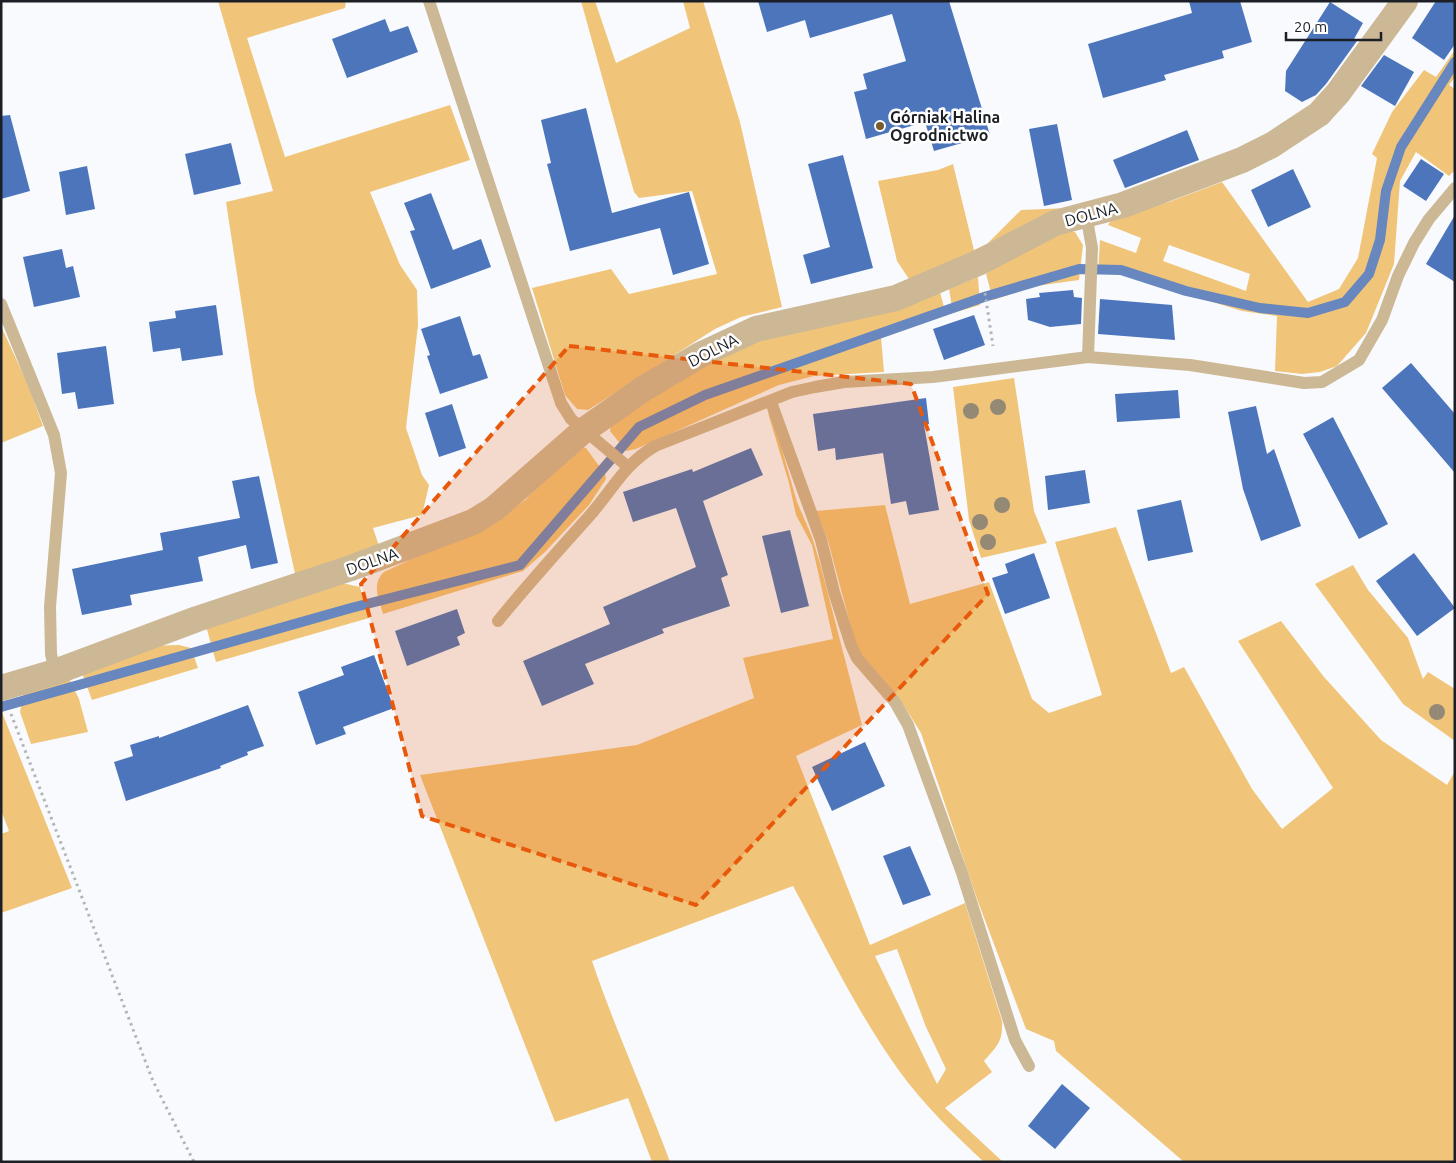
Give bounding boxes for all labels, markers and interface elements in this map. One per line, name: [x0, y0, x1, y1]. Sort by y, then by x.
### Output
scale bar: [1286, 10, 1381, 42]
text: 20 m: [1294, 18, 1327, 35]
place label: Górniak Halina Ogrodnictwo: [890, 108, 1000, 144]
marker: Górniak Halina Ogrodnictwo: [874, 120, 886, 132]
street label: DOLNA: [1063, 198, 1120, 230]
street label: DOLNA: [685, 330, 742, 370]
street label: DOLNA: [344, 544, 401, 578]

